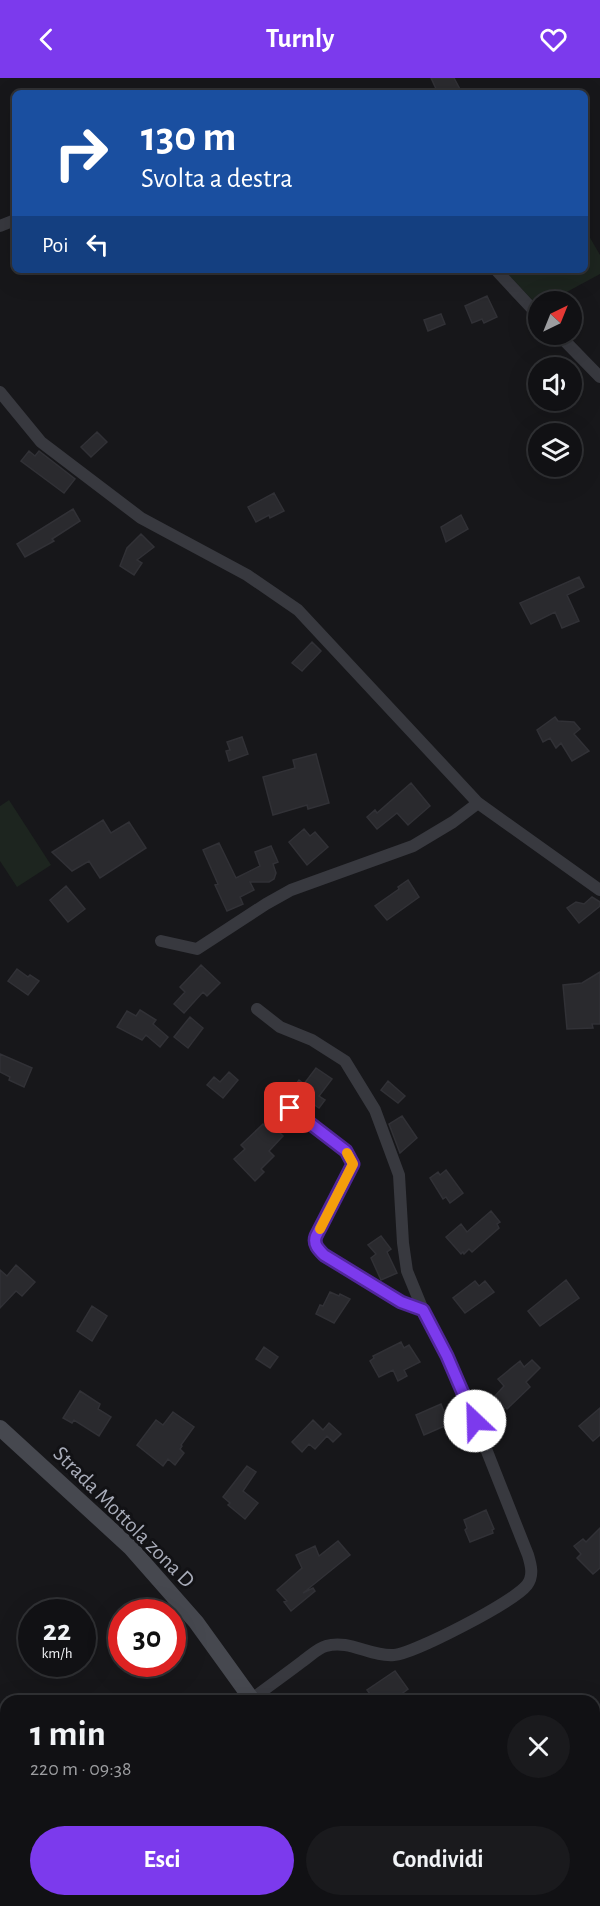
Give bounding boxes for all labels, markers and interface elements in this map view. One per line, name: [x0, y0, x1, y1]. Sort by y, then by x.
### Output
icon: back: [30, 23, 63, 56]
icon: heart: [537, 23, 570, 56]
text: Turnly: [266, 25, 334, 52]
icon: right: [42, 114, 120, 192]
text: 130 m: [141, 116, 236, 158]
text: Svolta a destra: [141, 165, 293, 192]
icon: left: [81, 228, 114, 261]
text: Poi: [42, 234, 69, 256]
north arrow: [528, 291, 582, 345]
map controls: [528, 291, 582, 477]
button: sound: [528, 357, 582, 411]
button: layers: [528, 423, 582, 477]
pin: [264, 1082, 315, 1133]
icon: arrive: [273, 1091, 306, 1124]
position arrow: [443, 1389, 507, 1453]
street label: Strada Mottola zona D: [49, 1442, 199, 1592]
speed limit sign: 30: [108, 1599, 186, 1677]
text: 22: [43, 1616, 71, 1646]
text: km/h: [42, 1646, 72, 1661]
button: close: [507, 1715, 570, 1778]
text: 1 min: [30, 1716, 106, 1752]
text: 220 m · 09:38: [30, 1759, 132, 1779]
button: Esci: [30, 1826, 294, 1895]
button: Condividi: [306, 1826, 570, 1895]

